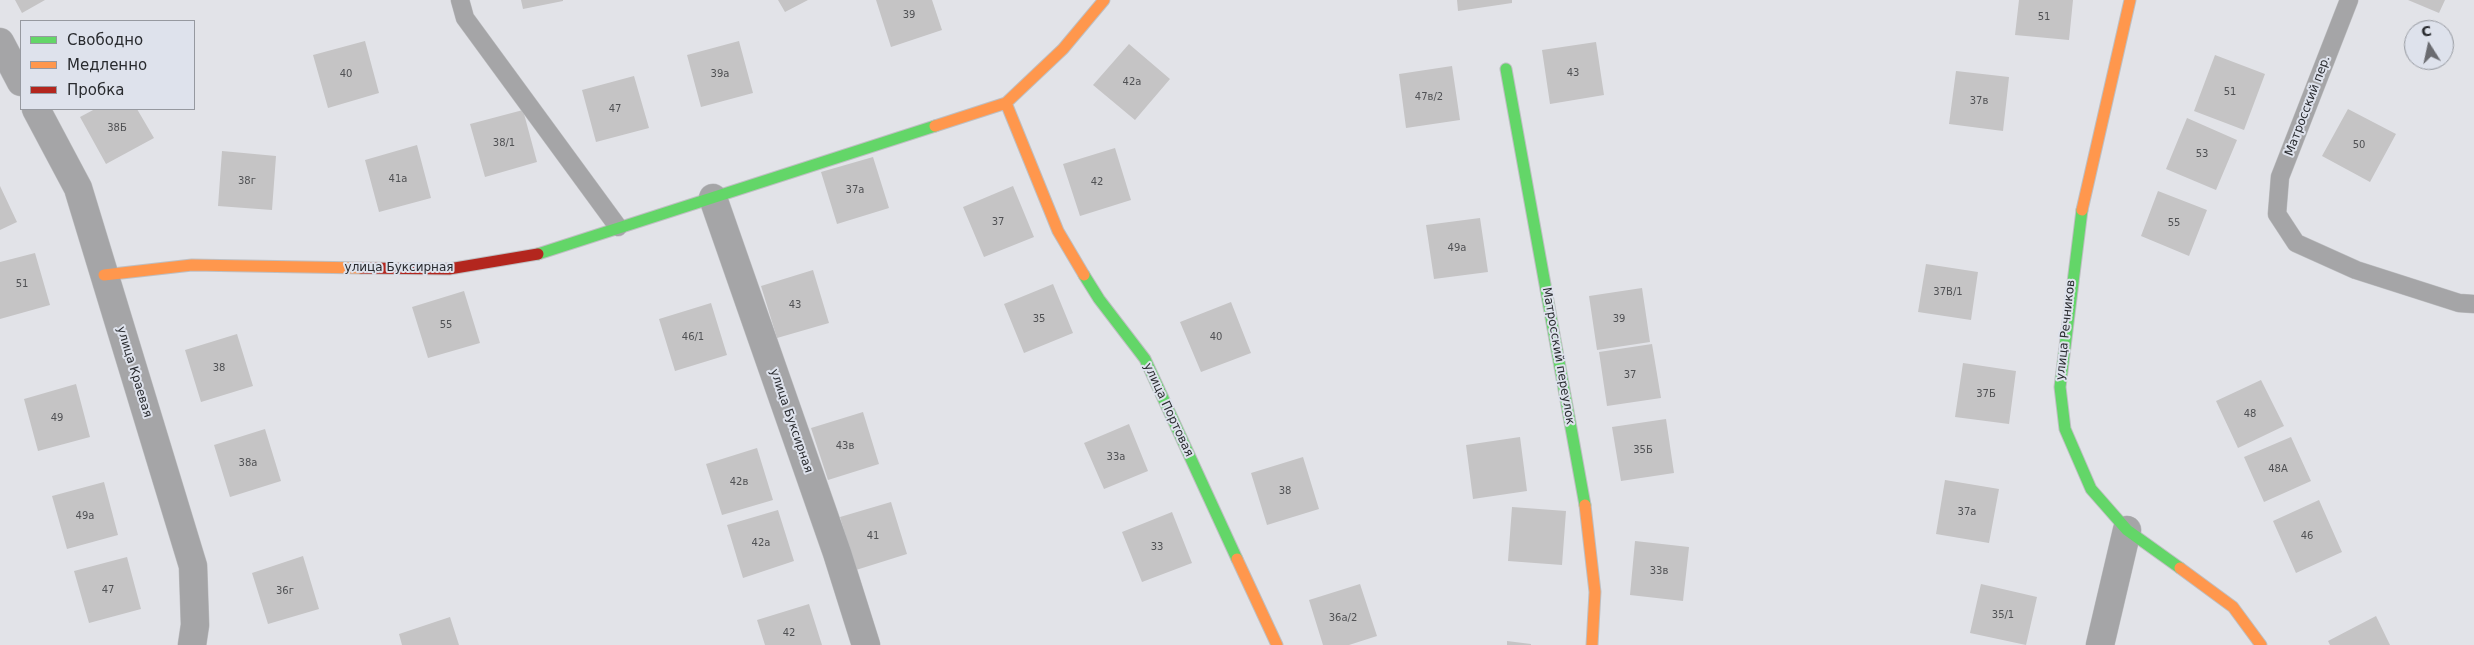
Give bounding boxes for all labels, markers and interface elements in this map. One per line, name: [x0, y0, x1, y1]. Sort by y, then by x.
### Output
house number: 39: [903, 9, 915, 21]
house number: 51: [2038, 11, 2050, 23]
legend: [20, 20, 195, 110]
north arrow: [2404, 20, 2454, 70]
text: С: [2420, 22, 2433, 40]
text: Свободно: [67, 31, 143, 49]
street label: Матросский пер.: [2282, 54, 2334, 158]
text: Медленно: [67, 56, 147, 74]
house number: 43: [1567, 67, 1579, 79]
house number: 40: [340, 68, 352, 80]
house number: 39а: [711, 68, 729, 80]
house number: 42а: [1123, 76, 1141, 88]
text: Пробка: [67, 81, 124, 99]
house number: 51: [2224, 86, 2236, 98]
house number: 47в/2: [1415, 91, 1443, 103]
house number: 37в: [1970, 95, 1988, 107]
house number: 47: [609, 103, 621, 115]
house number: 38Б: [107, 122, 127, 134]
house number: 38/1: [493, 137, 515, 149]
house number: 50: [2353, 139, 2365, 151]
house number: 53: [2196, 148, 2208, 160]
house number: 41а: [389, 173, 407, 185]
house number: 38г: [238, 175, 256, 187]
house number: 42: [1091, 176, 1103, 188]
house number: 37а: [846, 184, 864, 196]
house number: 37: [992, 216, 1004, 228]
house number: 55: [2168, 217, 2180, 229]
house number: 49а: [1448, 242, 1466, 254]
street label: улица Буксирная: [345, 261, 453, 275]
house number: 51: [16, 278, 28, 290]
street label: улица Речников: [2054, 279, 2078, 381]
street label: Матросский переулок: [1539, 286, 1577, 426]
house number: 37В/1: [1933, 286, 1963, 298]
house number: 43: [789, 299, 801, 311]
house number: 35: [1033, 313, 1045, 325]
house number: 39: [1613, 313, 1625, 325]
house number: 55: [440, 319, 452, 331]
street label: улица Краевая: [113, 325, 155, 419]
house number: 46/1: [682, 331, 704, 343]
house number: 40: [1210, 331, 1222, 343]
street label: улица Портовая: [1140, 361, 1196, 459]
house number: 38: [213, 362, 225, 374]
street label: улица Буксирная: [766, 367, 816, 475]
house number: 37: [1624, 369, 1636, 381]
house number: 37Б: [1976, 388, 1996, 400]
house number: 48: [2244, 408, 2256, 420]
house number: 49: [51, 412, 63, 424]
house number: 43в: [836, 440, 854, 452]
house number: 35Б: [1633, 444, 1653, 456]
house number: 33а: [1107, 451, 1125, 463]
house number: 38а: [239, 457, 257, 469]
house number: 48А: [2268, 463, 2288, 475]
house number: 42в: [730, 476, 748, 488]
house number: 38: [1279, 485, 1291, 497]
house number: 37а: [1958, 506, 1976, 518]
house number: 49а: [76, 510, 94, 522]
house number: 41: [867, 530, 879, 542]
house number: 46: [2301, 530, 2313, 542]
house number: 42а: [752, 537, 770, 549]
house number: 33: [1151, 541, 1163, 553]
house number: 33в: [1650, 565, 1668, 577]
house number: 47: [102, 584, 114, 596]
house number: 36г: [276, 585, 294, 597]
house number: 35/1: [1992, 609, 2014, 621]
house number: 36а/2: [1329, 612, 1357, 624]
house number: 42: [783, 627, 795, 639]

